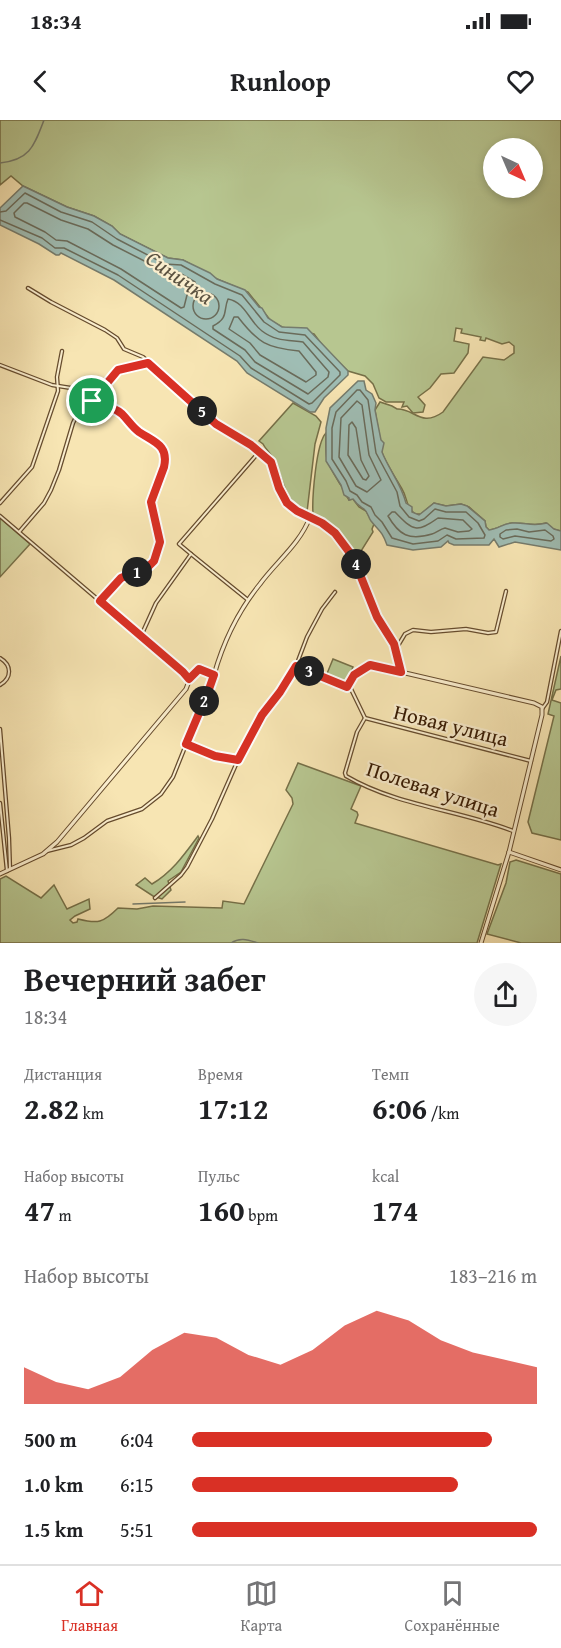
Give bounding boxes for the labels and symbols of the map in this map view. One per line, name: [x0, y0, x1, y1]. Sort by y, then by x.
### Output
north arrow: [483, 138, 543, 198]
water label: Синичка: [140, 242, 220, 312]
pin: [66, 375, 117, 426]
pin: 5: [187, 396, 217, 426]
pin: 4: [341, 549, 371, 579]
pin: 1: [122, 557, 152, 587]
pin: 3: [294, 656, 324, 686]
pin: 2: [189, 686, 219, 716]
street label: Новая улица: [391, 696, 511, 754]
street label: Полевая улица: [363, 753, 503, 825]

